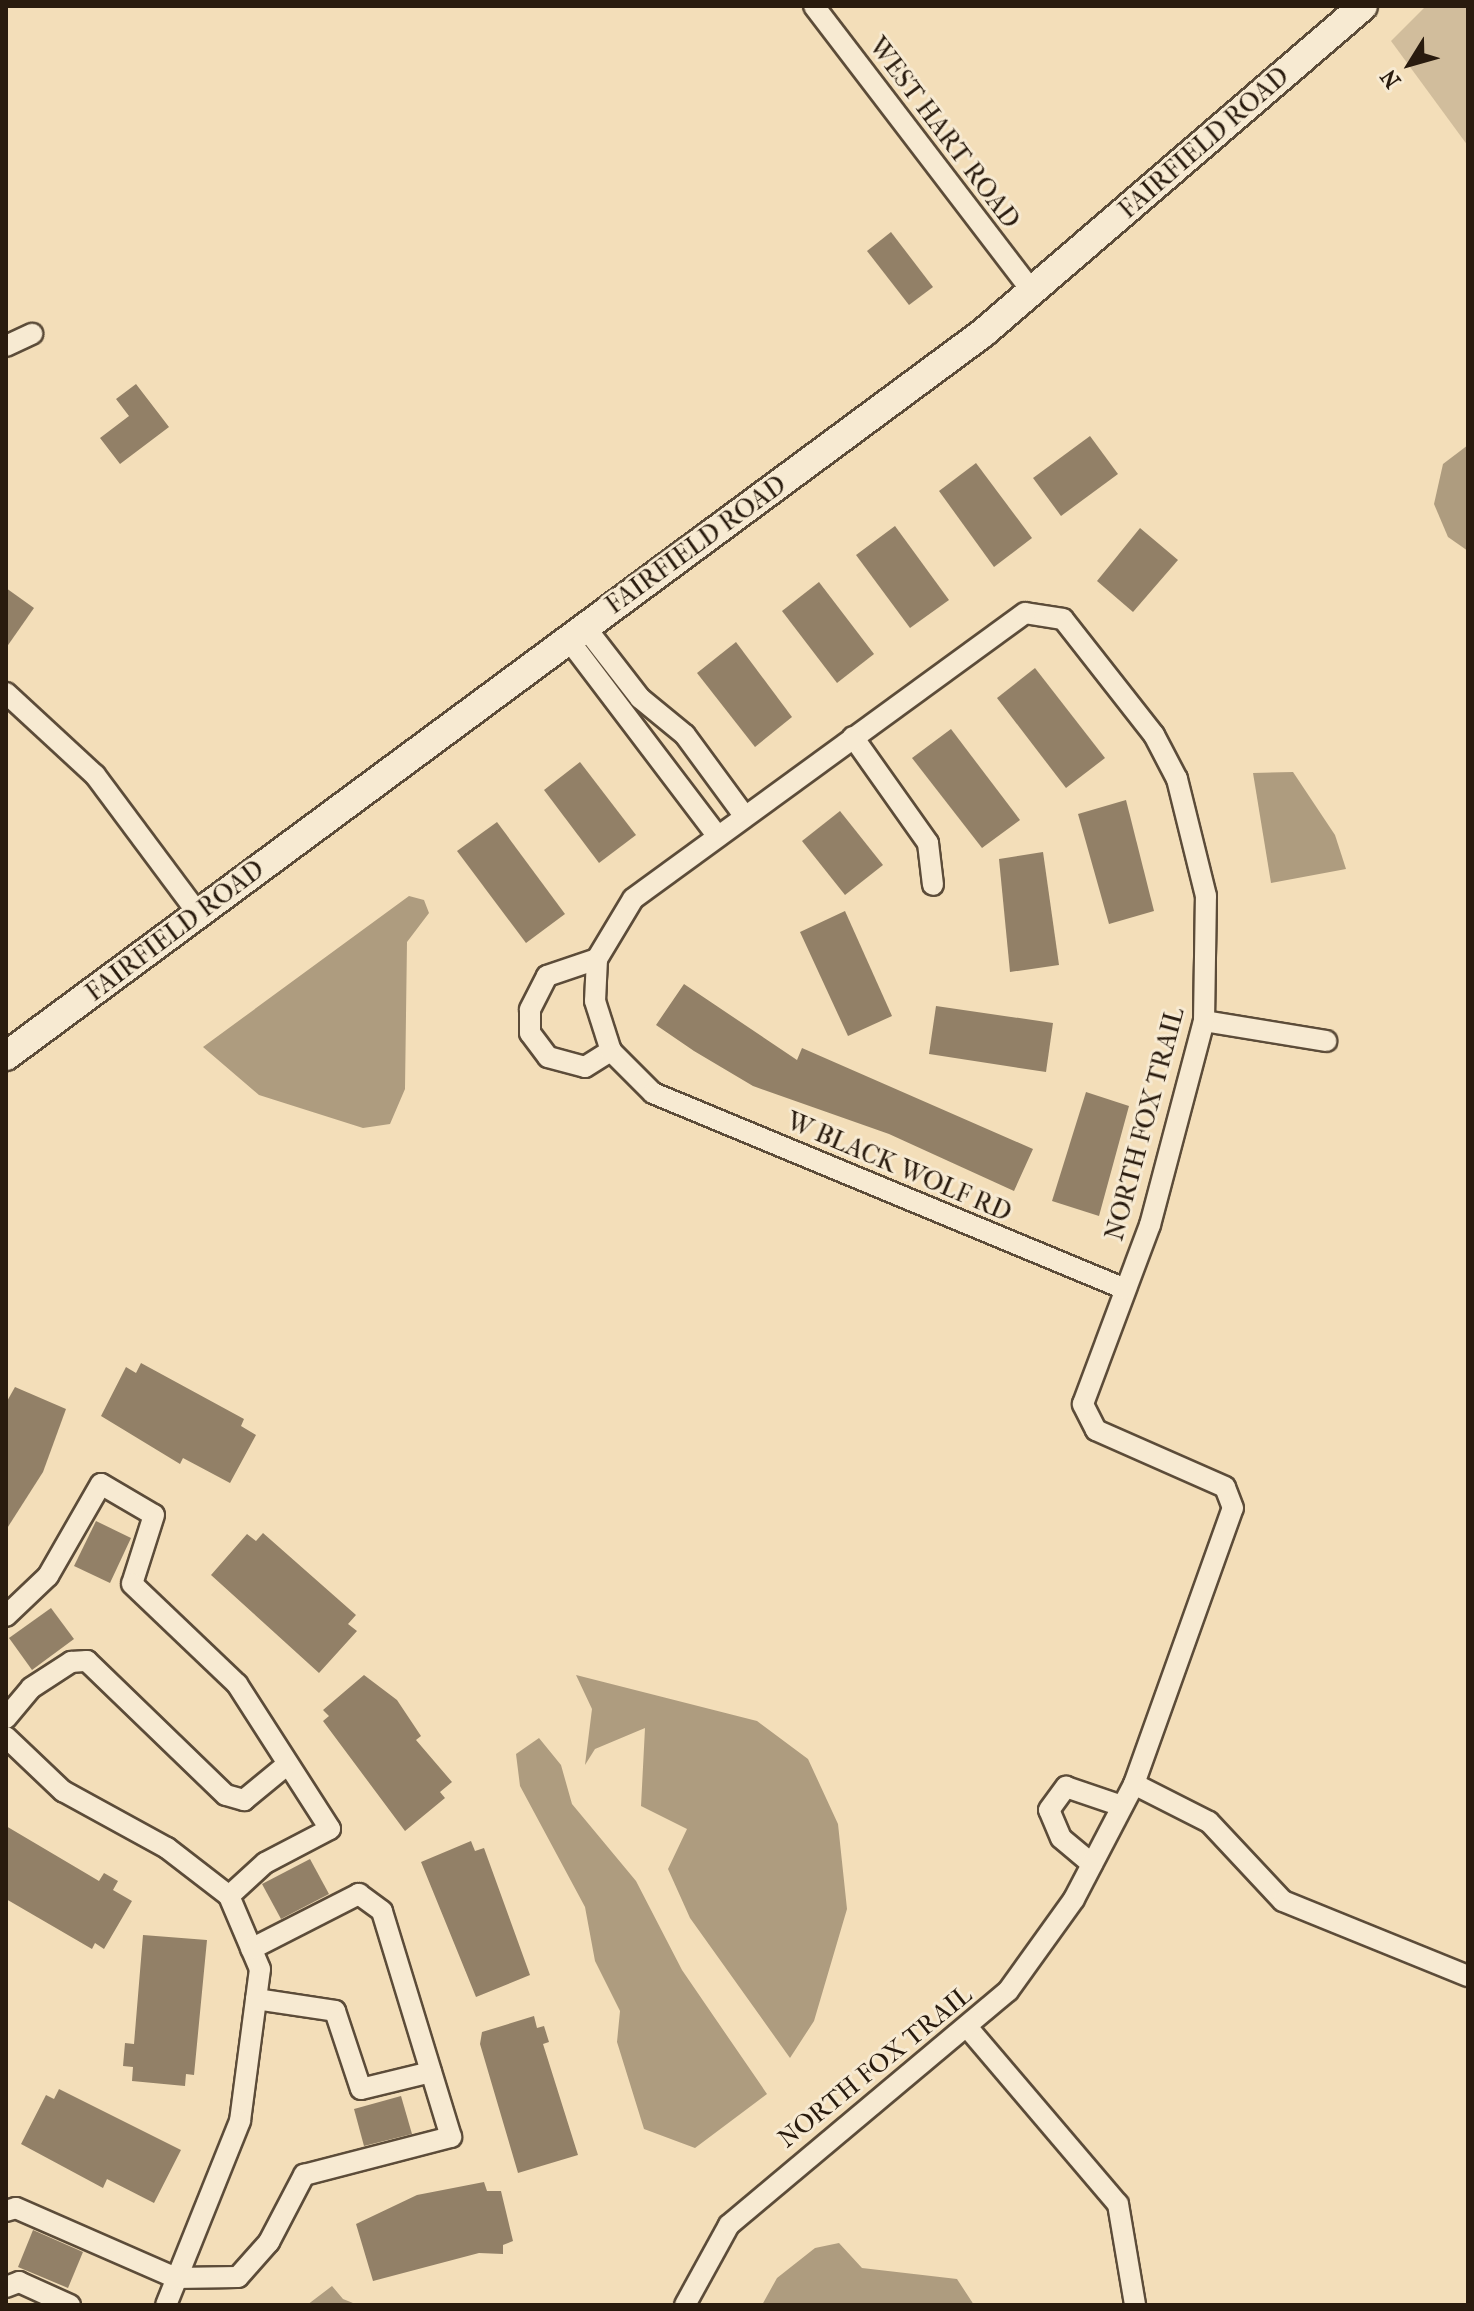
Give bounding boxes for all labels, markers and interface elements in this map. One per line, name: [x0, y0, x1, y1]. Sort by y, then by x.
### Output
north arrow: [1370, 24, 1450, 104]
street label: WEST HART ROAD: [862, 31, 1026, 235]
street label: FAIRFIELD ROAD: [1113, 61, 1295, 225]
text: N: [1375, 64, 1406, 93]
street label: FAIRFIELD ROAD: [600, 469, 792, 621]
street label: FAIRFIELD ROAD: [80, 854, 270, 1008]
street label: NORTH FOX TRAIL: [1099, 1004, 1191, 1244]
street label: W BLACK WOLF RD: [782, 1106, 1016, 1228]
street label: NORTH FOX TRAIL: [772, 1979, 978, 2155]

